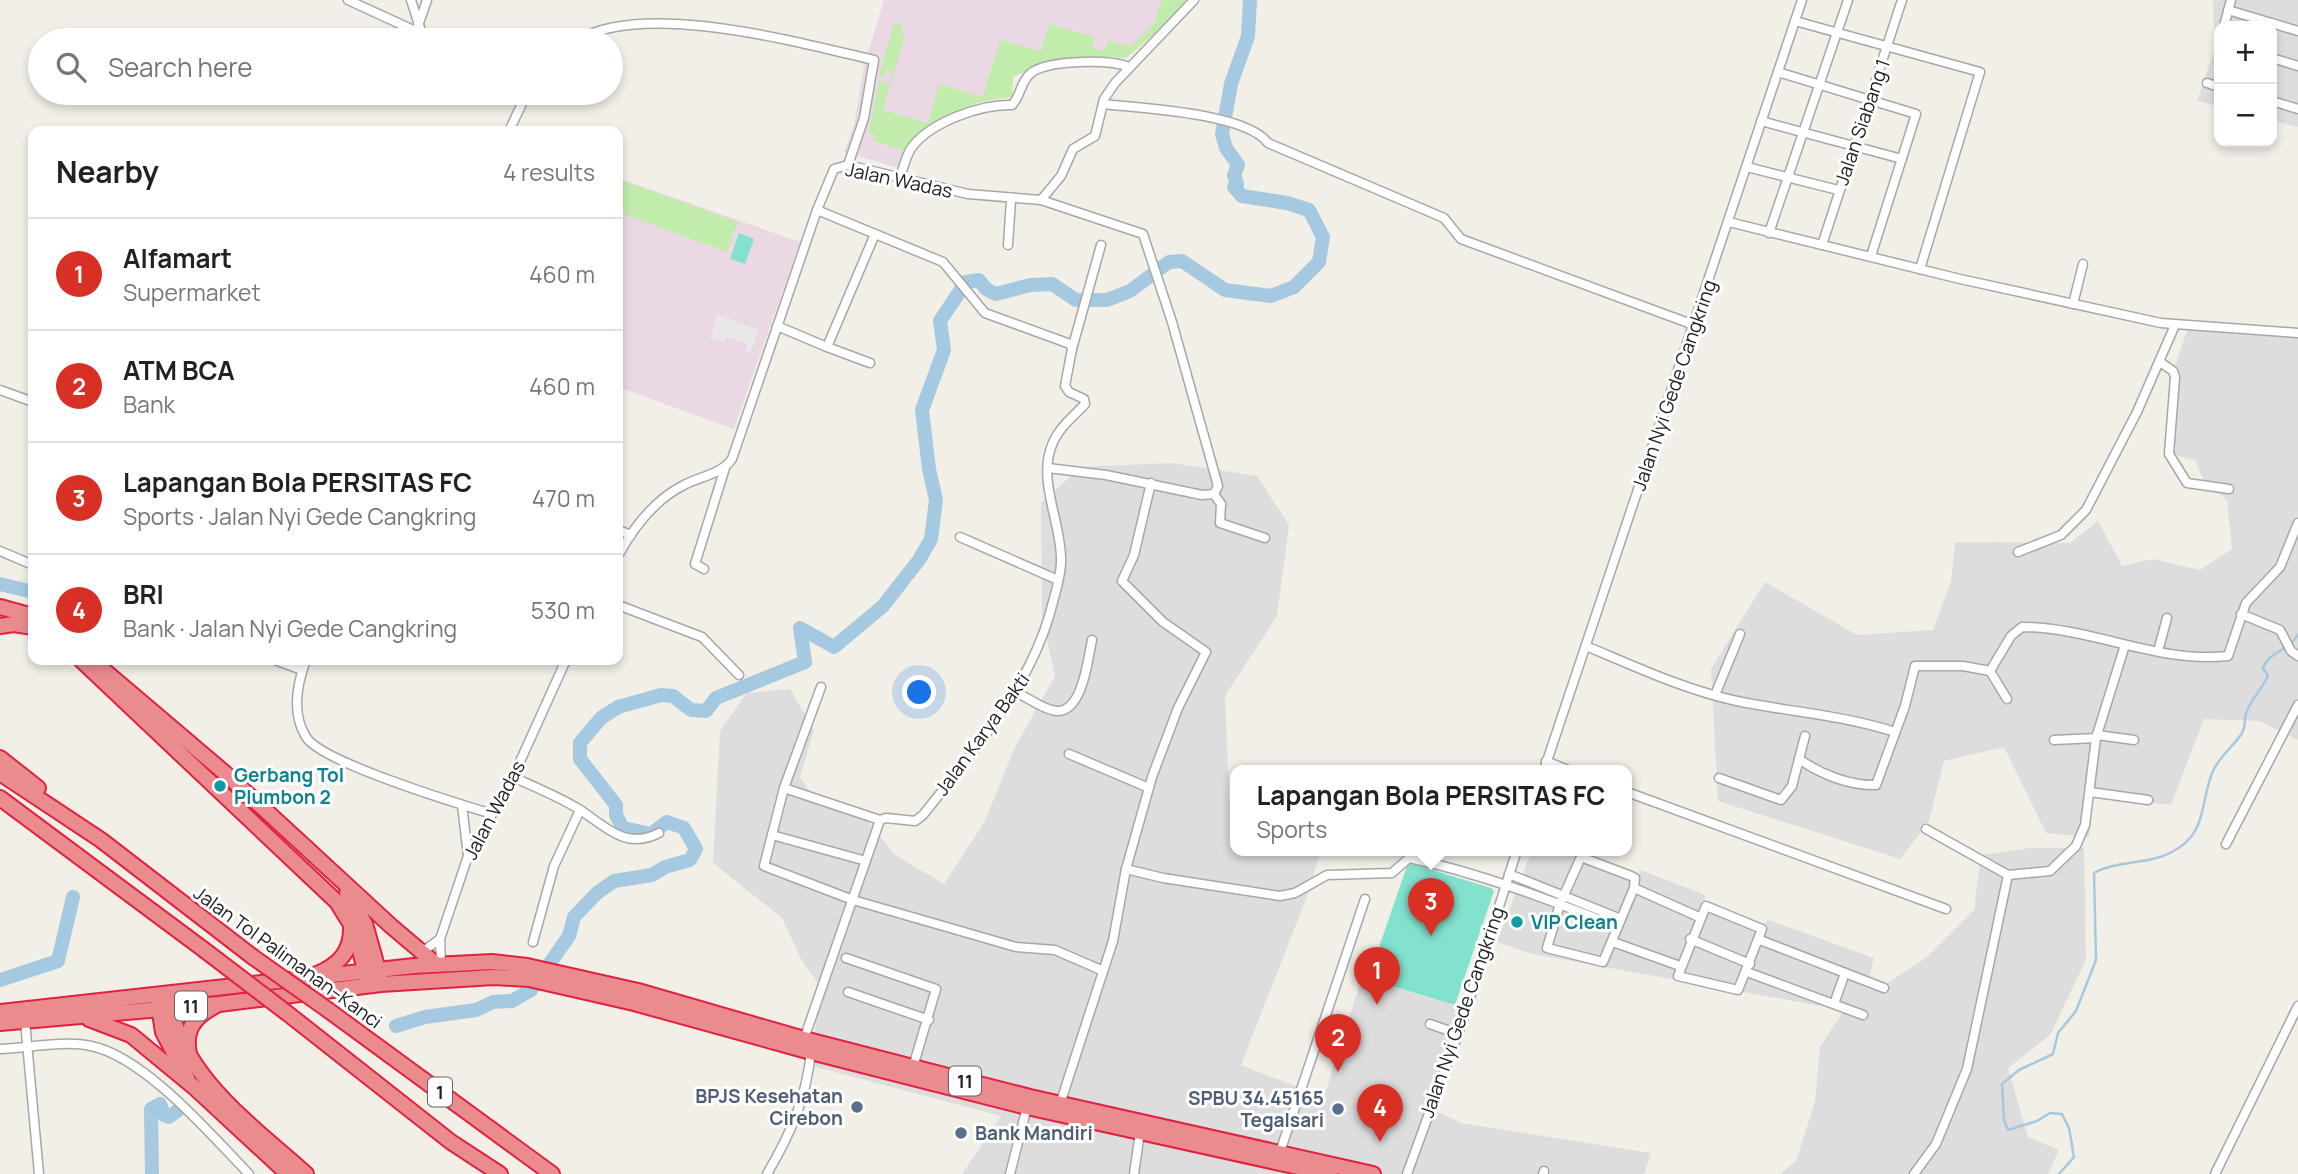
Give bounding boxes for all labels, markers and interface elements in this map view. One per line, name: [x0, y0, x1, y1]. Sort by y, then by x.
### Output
map controls: [2214, 21, 2277, 147]
button: +: [2214, 21, 2277, 84]
search box: [28, 28, 623, 105]
icon: search: [52, 48, 90, 86]
text: Search here: [108, 49, 253, 85]
street label: Jalan Siabang 1: [1828, 56, 1896, 188]
button: −: [2214, 84, 2277, 147]
text: Nearby: [56, 151, 159, 192]
text: 4 results: [503, 156, 595, 188]
street label: Jalan Wadas: [843, 156, 955, 204]
text: Alfamart: [123, 240, 232, 276]
text: 1: [74, 258, 84, 290]
text: 460 m: [529, 258, 595, 290]
text: Supermarket: [123, 276, 261, 308]
street label: Jalan Nyi Gede Cangkring: [1626, 276, 1722, 494]
text: ATM BCA: [123, 352, 235, 388]
text: 2: [72, 370, 86, 402]
text: 460 m: [529, 370, 595, 402]
text: Bank: [123, 388, 175, 420]
text: Lapangan Bola PERSITAS FC: [123, 464, 472, 500]
text: 3: [72, 482, 86, 514]
text: 470 m: [532, 482, 595, 514]
text: Sports · Jalan Nyi Gede Cangkring: [123, 500, 476, 532]
text: BRI: [123, 576, 164, 612]
text: 4: [72, 594, 86, 626]
text: 530 m: [531, 594, 595, 626]
text: Bank · Jalan Nyi Gede Cangkring: [123, 612, 457, 644]
street label: Jalan Karya Bakti: [929, 667, 1035, 801]
your location: [902, 675, 936, 709]
street label: Jalan Wadas: [457, 756, 531, 864]
place label: Gerbang Tol Plumbon 2: [234, 762, 344, 810]
popup: [1230, 765, 1632, 856]
text: Lapangan Bola PERSITAS FC: [1256, 777, 1606, 813]
marker: Gerbang Tol Plumbon 2: [212, 778, 228, 794]
text: Sports: [1256, 813, 1327, 845]
pin: 3: [1408, 878, 1454, 936]
street label: Jalan Tol Palimanan–Kanci: [189, 880, 387, 1034]
street label: Jalan Nyi Gede Cangkring: [1414, 903, 1510, 1121]
place label: VIP Clean: [1531, 909, 1618, 935]
marker: VIP Clean: [1509, 914, 1525, 930]
pin: 1: [1354, 947, 1400, 1005]
road number: 11: [175, 992, 207, 1021]
pin: 2: [1315, 1014, 1361, 1072]
road number: 11: [949, 1066, 981, 1096]
road number: 1: [428, 1078, 452, 1106]
place label: BPJS Kesehatan Cirebon: [695, 1083, 843, 1131]
pin: 4: [1357, 1084, 1403, 1142]
place label: SPBU 34.45165 Tegalsari: [1188, 1085, 1324, 1133]
marker: BPJS Kesehatan Cirebon: [849, 1099, 865, 1115]
marker: SPBU 34.45165 Tegalsari: [1330, 1101, 1346, 1117]
place label: Bank Mandiri: [975, 1120, 1093, 1146]
marker: Bank Mandiri: [953, 1125, 969, 1141]

